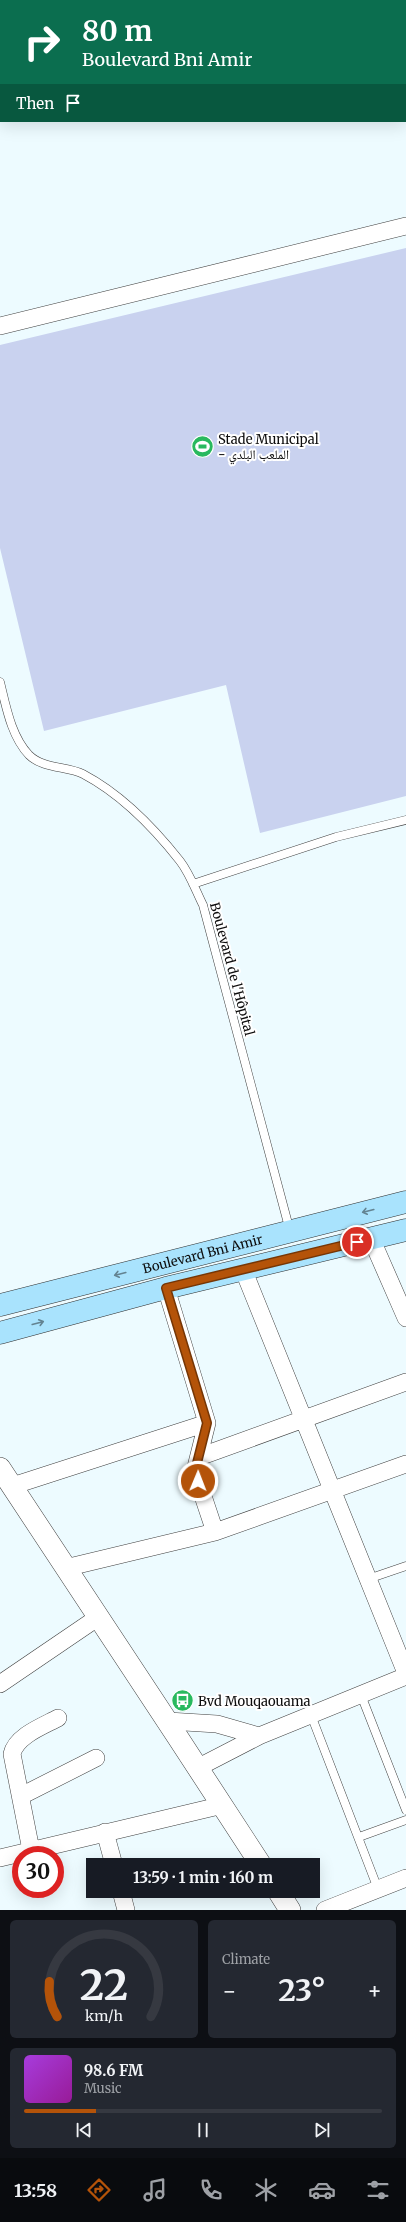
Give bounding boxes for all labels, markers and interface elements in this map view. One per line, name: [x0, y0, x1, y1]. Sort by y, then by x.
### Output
text: 80 m: [82, 13, 153, 49]
icon: right: [16, 16, 68, 68]
text: Boulevard Bni Amir: [82, 48, 252, 71]
icon: arrive: [62, 92, 84, 114]
text: Then: [16, 94, 54, 113]
place label: Stade Municipal - الملعب البلدي: [218, 431, 319, 465]
sports icon: Stade Municipal - الملعب البلدي: [190, 433, 216, 459]
street label: Boulevard de l'Hôpital: [206, 900, 258, 1038]
one-way arrow: [362, 1208, 375, 1215]
pin: [340, 1225, 374, 1259]
street label: Boulevard Bni Amir: [141, 1230, 264, 1277]
icon: arrive: [346, 1231, 368, 1253]
one-way arrow: [114, 1271, 127, 1279]
one-way arrow: [31, 1319, 44, 1326]
position arrow: [177, 1460, 219, 1502]
bus stop icon: Bvd Mouqaouama: [169, 1688, 195, 1714]
place label: Bvd Mouqaouama: [198, 1693, 311, 1710]
speed limit sign: 30: [12, 1846, 64, 1898]
text: 13:59 · 1 min · 160 m: [133, 1868, 273, 1887]
text: Climate: [222, 1951, 270, 1968]
text: 22: [80, 1959, 128, 2011]
text: 23°: [278, 1971, 326, 2009]
text: −: [222, 1977, 237, 2005]
text: +: [367, 1977, 382, 2005]
text: km/h: [85, 2007, 123, 2025]
text: 98.6 FM: [84, 2061, 143, 2080]
text: Music: [84, 2080, 122, 2097]
icon: previous: [73, 2119, 95, 2141]
icon: pause: [192, 2119, 214, 2141]
icon: next: [311, 2119, 333, 2141]
icon: directions: [85, 2176, 113, 2204]
icon: music: [141, 2176, 169, 2204]
icon: phone: [197, 2176, 225, 2204]
icon: climate: [252, 2176, 280, 2204]
icon: car: [308, 2176, 336, 2204]
icon: filters: [364, 2176, 392, 2204]
text: 13:58: [14, 2179, 57, 2202]

